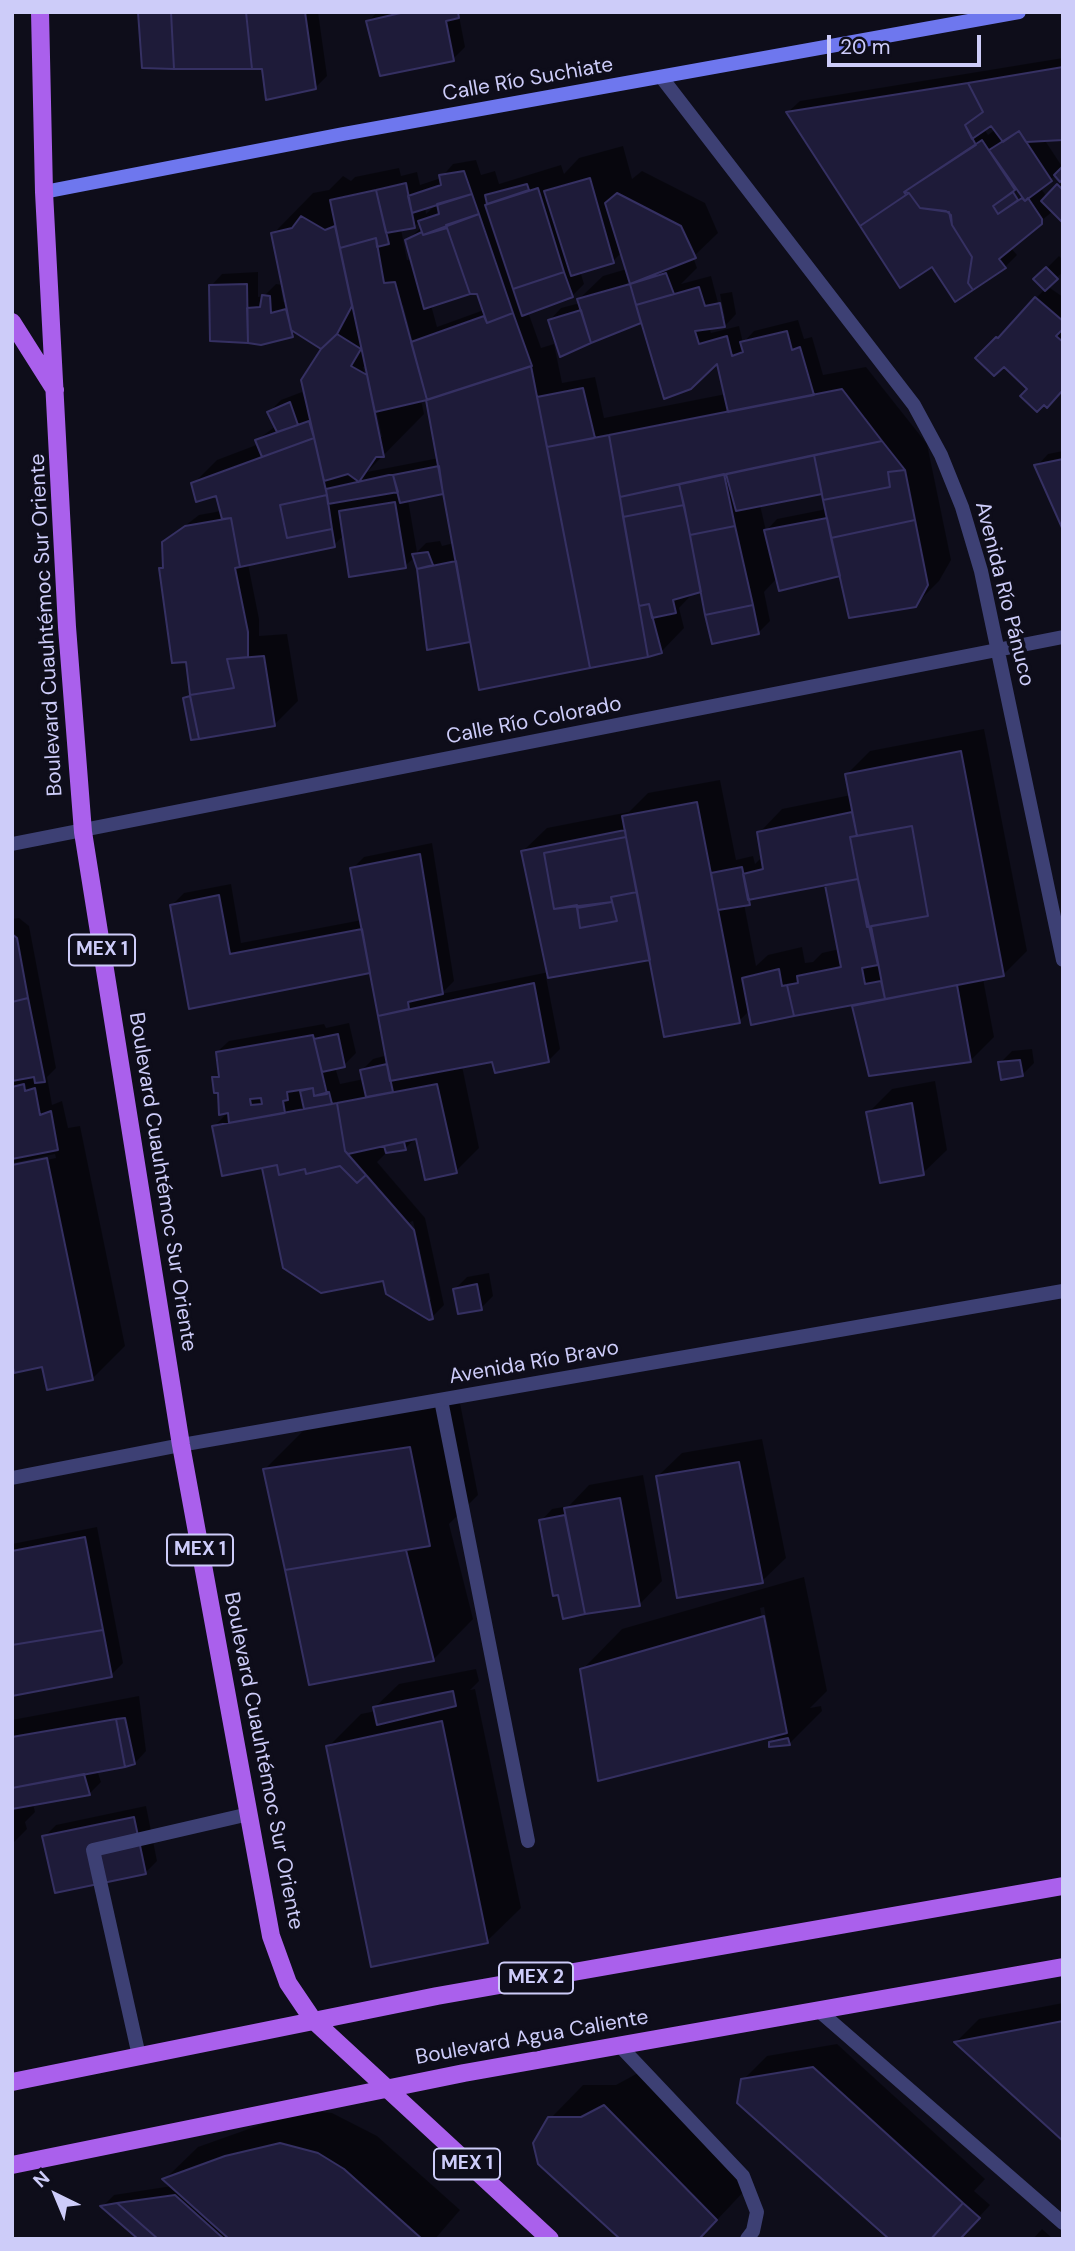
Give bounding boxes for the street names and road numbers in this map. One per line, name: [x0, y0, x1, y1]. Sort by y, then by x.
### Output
street label: Calle Río Suchiate: [441, 53, 615, 107]
street label: Boulevard Cuauhtémoc Sur Oriente: [25, 453, 69, 797]
street label: Avenida Río Pánuco: [969, 499, 1039, 689]
street label: Calle Río Colorado: [444, 692, 624, 750]
road number: MEX 1: [69, 934, 135, 966]
street label: Boulevard Cuauhtémoc Sur Oriente: [123, 1011, 201, 1353]
street label: Avenida Río Bravo: [447, 1336, 621, 1390]
road number: MEX 1: [167, 1534, 233, 1566]
street label: Boulevard Cuauhtémoc Sur Oriente: [218, 1590, 308, 1932]
road number: MEX 2: [499, 1962, 573, 1994]
street label: Boulevard Agua Caliente: [414, 2005, 650, 2071]
road number: MEX 1: [434, 2148, 500, 2180]

